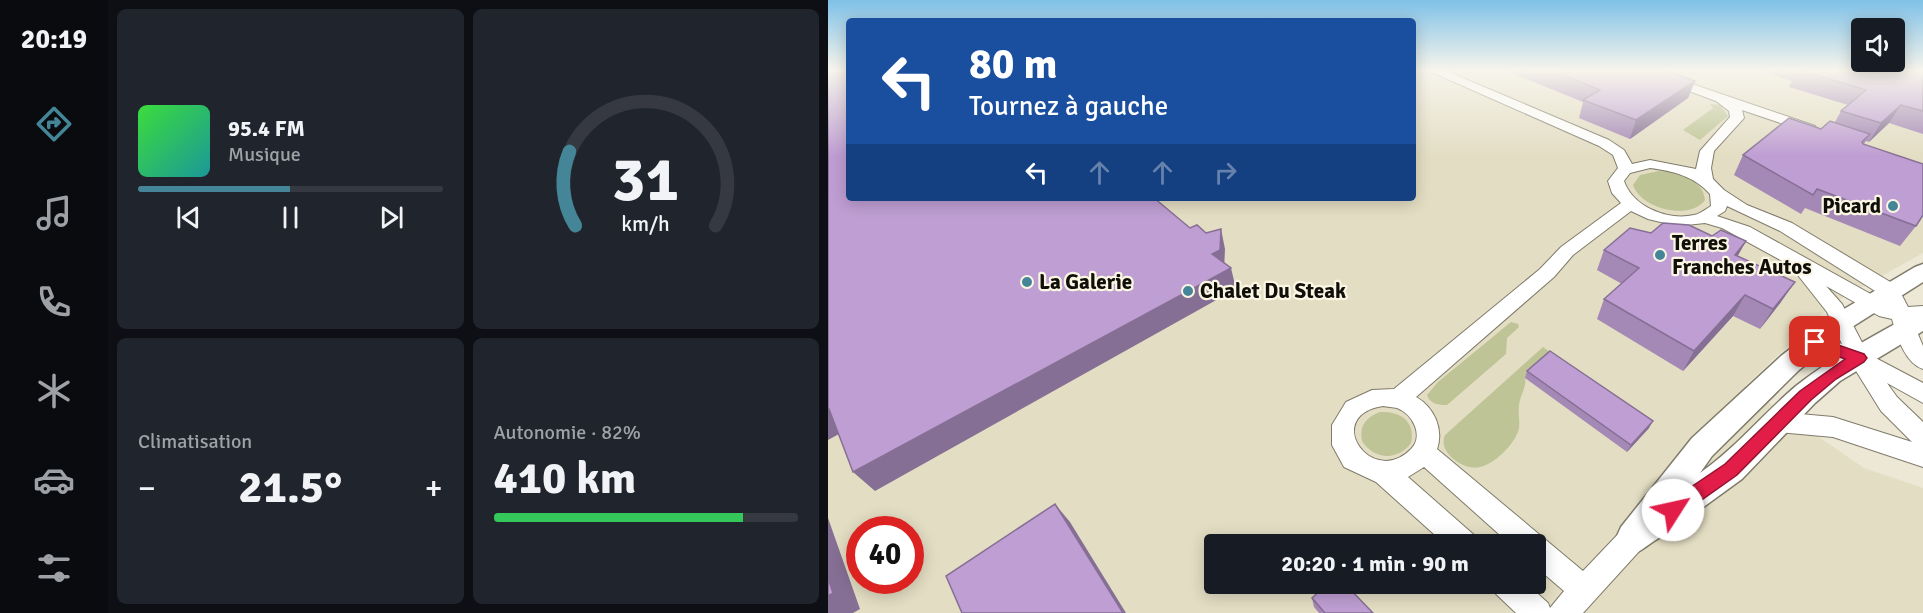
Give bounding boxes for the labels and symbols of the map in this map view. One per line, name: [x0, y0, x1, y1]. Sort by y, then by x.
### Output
place label: Picard: [1822, 193, 1881, 219]
marker: Picard: [1886, 199, 1900, 213]
place label: Terres Franches Autos: [1672, 230, 1811, 280]
marker: Terres Franches Autos: [1653, 248, 1667, 262]
place label: La Galerie: [1039, 269, 1132, 295]
marker: La Galerie: [1020, 275, 1034, 289]
place label: Chalet Du Steak: [1200, 278, 1346, 304]
marker: Chalet Du Steak: [1181, 284, 1195, 298]
pin: [1789, 316, 1840, 367]
position arrow: [1641, 478, 1705, 542]
speed limit sign: 40: [846, 516, 924, 594]

